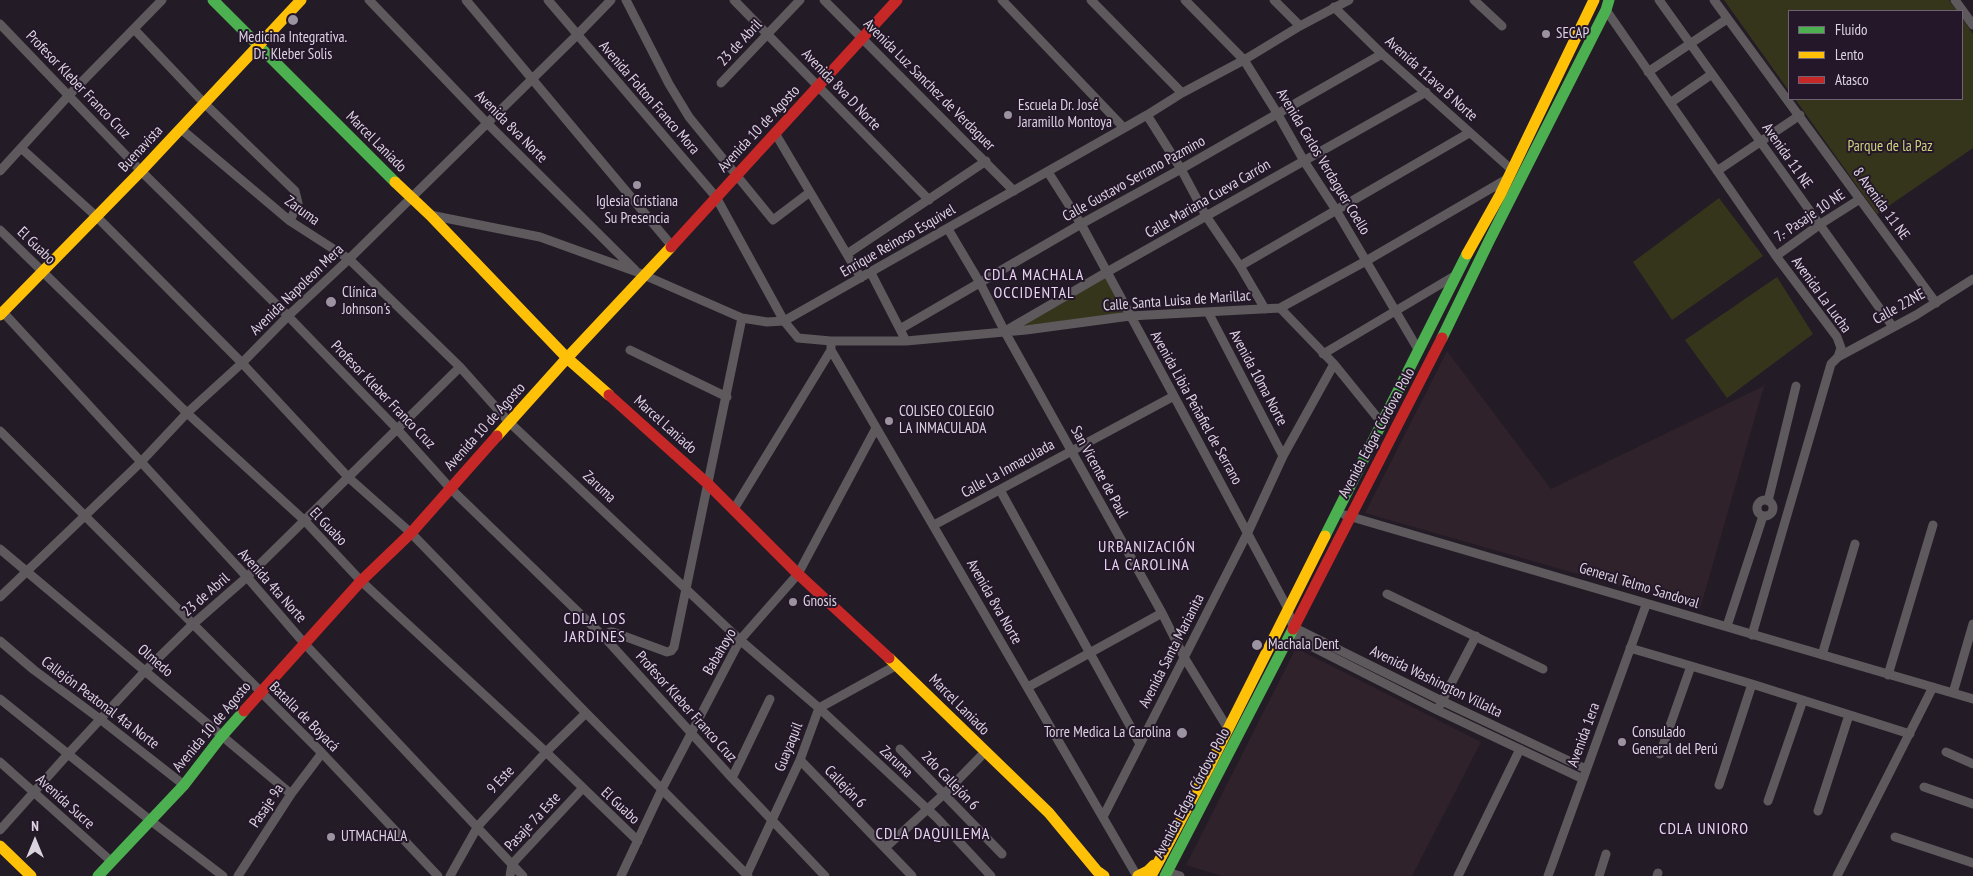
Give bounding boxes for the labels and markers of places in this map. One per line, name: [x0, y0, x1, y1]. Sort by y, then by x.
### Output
marker: Medicina Integrativa. Dr. Kleber Solis: [286, 13, 300, 27]
place label: SECAP: [1556, 25, 1589, 43]
marker: SECAP: [1540, 28, 1552, 40]
place label: Medicina Integrativa. Dr. Kleber Solis: [239, 29, 347, 64]
place label: Escuela Dr. José Jaramillo Montoya: [1018, 97, 1112, 132]
marker: Escuela Dr. José Jaramillo Montoya: [1002, 109, 1014, 121]
marker: Iglesia Cristiana Su Presencia: [631, 179, 643, 191]
place label: Iglesia Cristiana Su Presencia: [596, 193, 678, 228]
place label: Clínica Johnson's: [342, 284, 390, 319]
marker: Clínica Johnson's: [324, 295, 338, 309]
place label: COLISEO COLEGIO LA INMACULADA: [899, 403, 994, 438]
marker: COLISEO COLEGIO LA INMACULADA: [883, 415, 895, 427]
place label: Gnosis: [803, 593, 837, 611]
marker: Gnosis: [787, 596, 799, 608]
place label: Machala Dent: [1268, 636, 1339, 654]
marker: Machala Dent: [1250, 638, 1264, 652]
place label: Torre Medica La Carolina: [1044, 724, 1171, 742]
place label: Consulado General del Perú: [1632, 724, 1718, 759]
marker: Torre Medica La Carolina: [1175, 726, 1189, 740]
marker: Consulado General del Perú: [1616, 736, 1628, 748]
place label: UTMACHALA: [341, 828, 407, 846]
marker: UTMACHALA: [325, 831, 337, 843]

